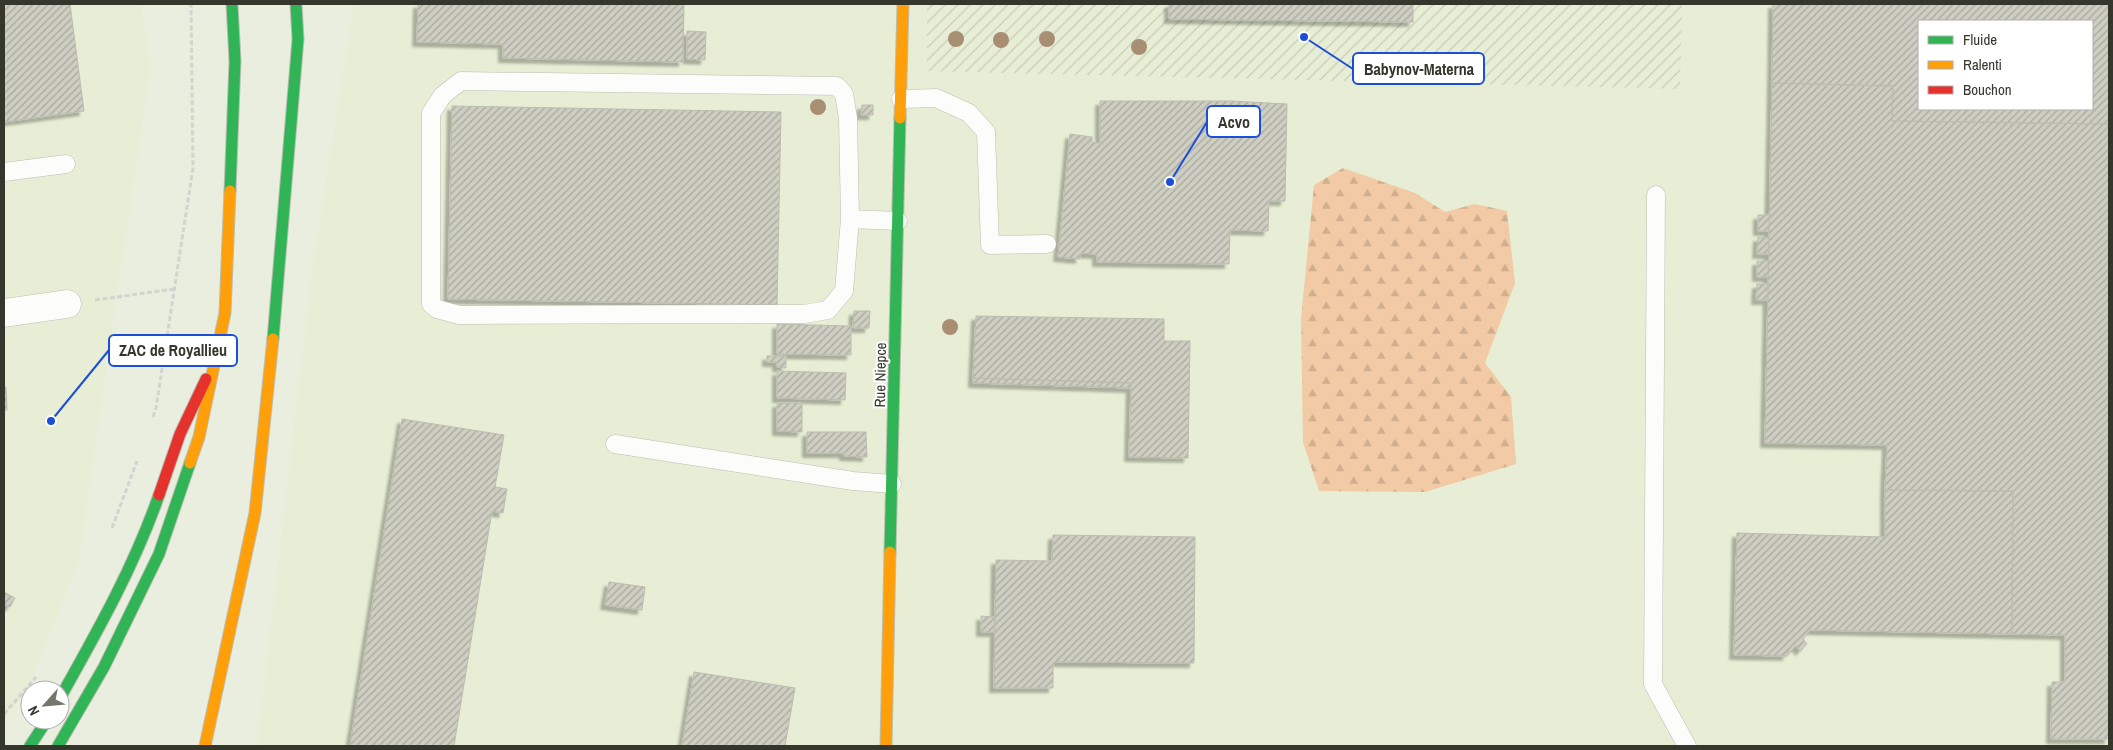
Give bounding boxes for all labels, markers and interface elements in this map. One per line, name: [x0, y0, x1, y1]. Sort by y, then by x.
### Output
legend: [1918, 20, 2093, 110]
text: Fluide: [1963, 29, 1997, 50]
callout: Babynov-Materna: [1353, 53, 1484, 84]
text: Ralenti: [1963, 54, 2002, 75]
text: Babynov-Materna: [1364, 58, 1475, 80]
text: Bouchon: [1963, 79, 2012, 100]
callout: Acvo: [1207, 106, 1260, 137]
text: Acvo: [1218, 111, 1250, 133]
callout: ZAC de Royallieu: [109, 335, 237, 366]
text: ZAC de Royallieu: [119, 339, 227, 361]
street label: Rue Niepce: [869, 342, 891, 408]
north arrow: [20, 680, 70, 730]
text: N: [24, 703, 43, 719]

